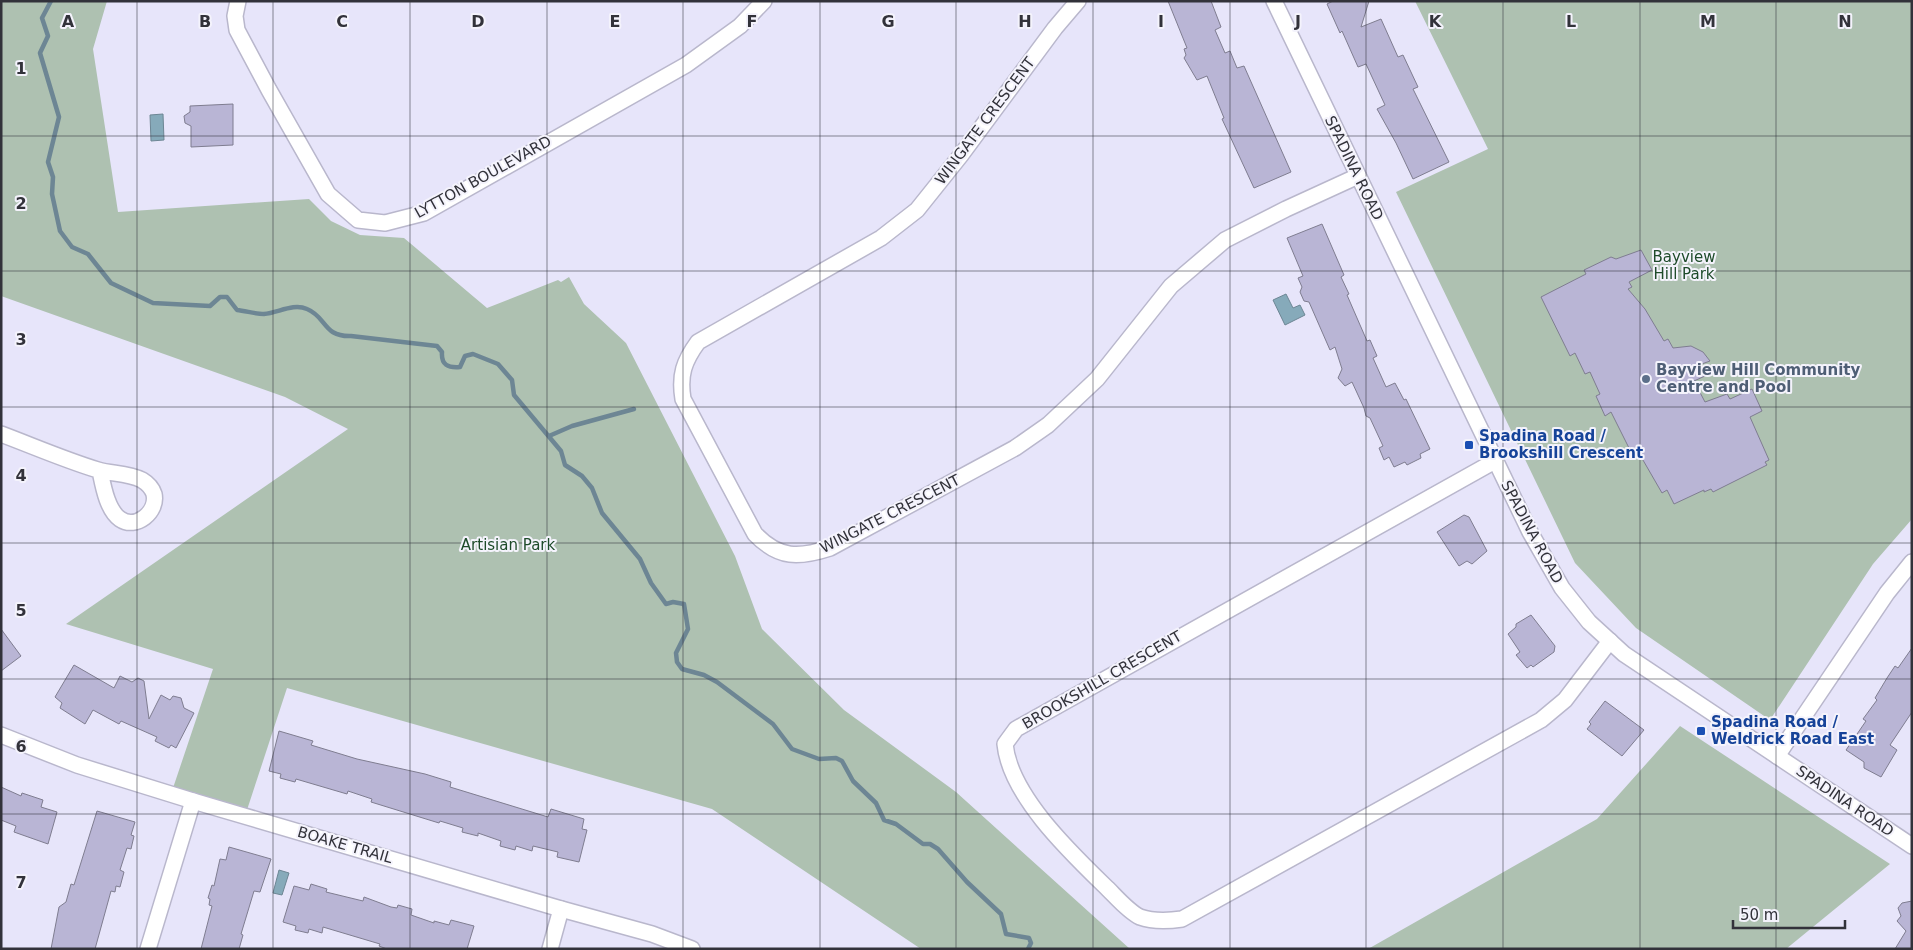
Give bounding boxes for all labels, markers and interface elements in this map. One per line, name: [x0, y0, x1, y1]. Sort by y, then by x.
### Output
text: A: [62, 12, 75, 31]
text: B: [199, 12, 211, 31]
text: C: [336, 12, 348, 31]
text: D: [471, 12, 485, 31]
text: E: [610, 12, 620, 31]
text: F: [747, 12, 757, 31]
text: G: [881, 12, 895, 31]
text: H: [1018, 12, 1032, 31]
text: I: [1158, 12, 1164, 31]
text: J: [1294, 12, 1301, 31]
text: K: [1429, 12, 1442, 31]
text: L: [1566, 12, 1576, 31]
text: M: [1700, 12, 1716, 31]
text: N: [1838, 12, 1852, 31]
street label: WINGATE CRESCENT: [931, 53, 1039, 188]
text: 1: [15, 59, 27, 78]
street label: SPADINA ROAD: [1321, 113, 1387, 223]
street label: LYTTON BOULEVARD: [411, 132, 555, 222]
text: 2: [15, 194, 27, 213]
park label: Bayview Hill Park: [1653, 248, 1715, 283]
text: 3: [15, 330, 27, 349]
place label: Bayview Hill Community Centre and Pool: [1656, 361, 1860, 396]
marker: Bayview Hill Community Centre and Pool: [1640, 373, 1652, 385]
place label: Spadina Road / Brookshill Crescent: [1479, 427, 1643, 462]
marker: Spadina Road / Brookshill Crescent: [1463, 439, 1475, 451]
text: 4: [15, 466, 27, 485]
street label: WINGATE CRESCENT: [817, 470, 964, 557]
street label: SPADINA ROAD: [1497, 478, 1567, 586]
park label: Artisian Park: [461, 536, 555, 554]
text: 5: [15, 601, 27, 620]
street label: BROOKSHILL CRESCENT: [1019, 627, 1186, 733]
place label: Spadina Road / Weldrick Road East: [1711, 713, 1874, 748]
marker: Spadina Road / Weldrick Road East: [1695, 725, 1707, 737]
text: 6: [15, 737, 27, 756]
street label: SPADINA ROAD: [1793, 762, 1897, 840]
street label: BOAKE TRAIL: [295, 823, 395, 867]
text: 7: [15, 873, 27, 892]
scale bar: [1733, 898, 1846, 930]
text: 50 m: [1740, 906, 1778, 924]

